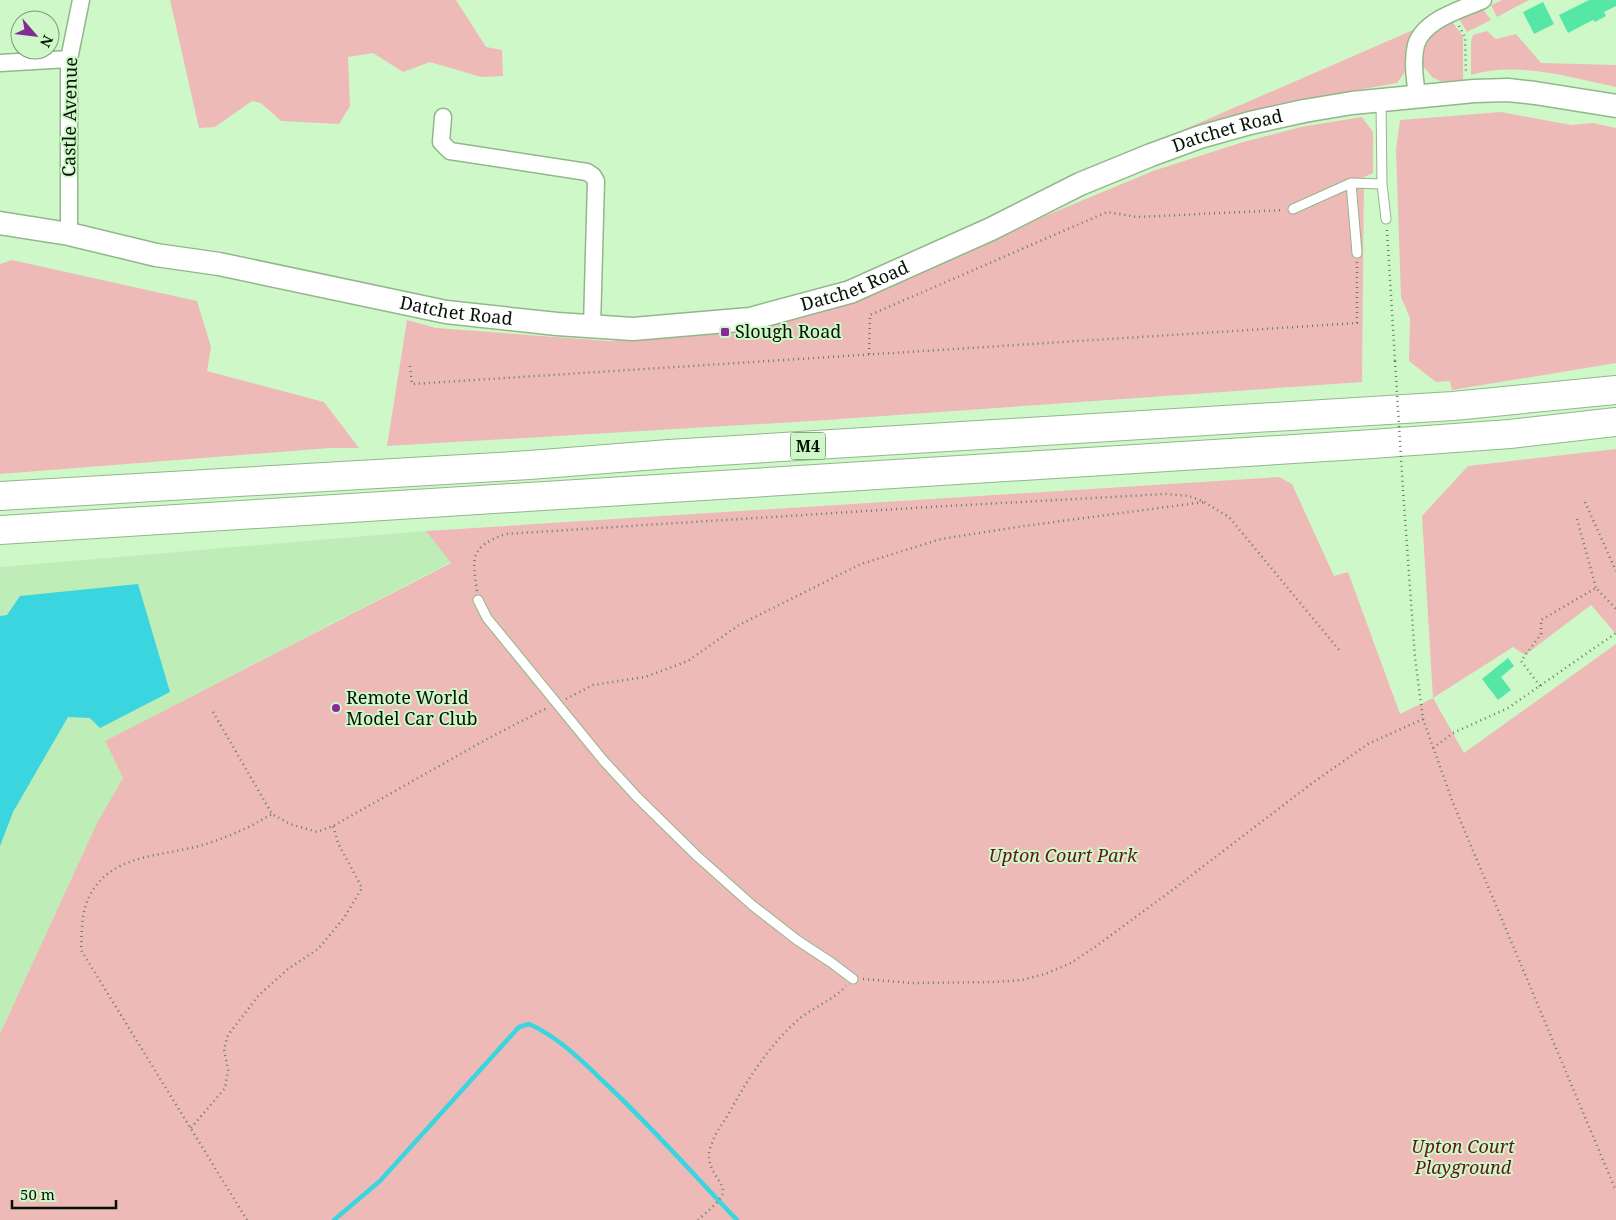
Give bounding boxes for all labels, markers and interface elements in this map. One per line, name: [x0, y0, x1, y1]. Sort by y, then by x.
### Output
north arrow: [10, 10, 60, 60]
text: N: [36, 32, 58, 51]
street label: Castle Avenue: [56, 57, 82, 177]
street label: Datchet Road: [1168, 103, 1285, 157]
street label: Datchet Road: [798, 254, 912, 316]
street label: Datchet Road: [398, 290, 514, 330]
place label: Slough Road: [735, 319, 841, 343]
marker: Slough Road: [719, 326, 731, 338]
road number: M4: [790, 432, 826, 460]
place label: Remote World Model Car Club: [346, 685, 478, 730]
marker: Remote World Model Car Club: [330, 702, 342, 714]
park label: Upton Court Park: [989, 843, 1138, 867]
park label: Upton Court Playground: [1411, 1134, 1515, 1179]
scale bar: [12, 1178, 116, 1210]
text: 50 m: [20, 1184, 55, 1204]

